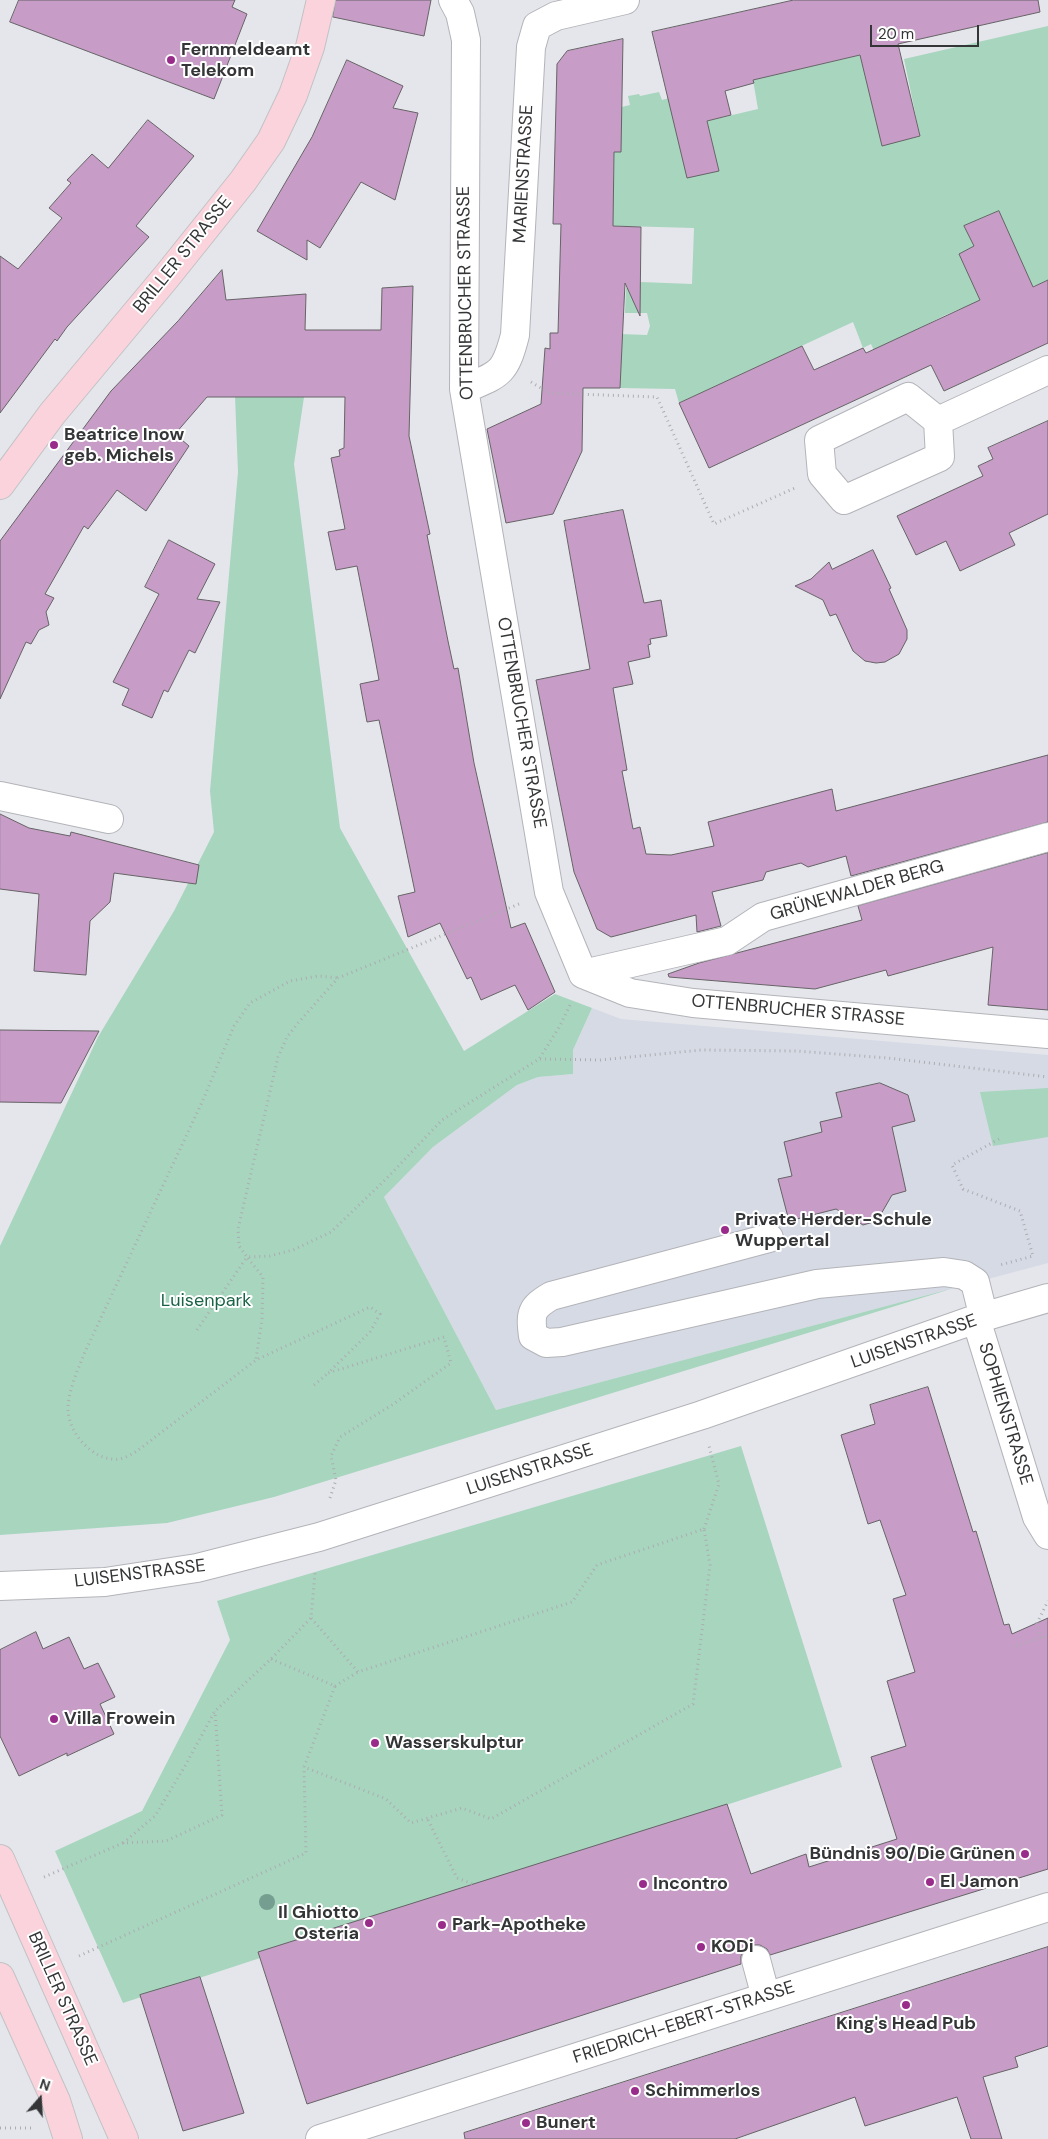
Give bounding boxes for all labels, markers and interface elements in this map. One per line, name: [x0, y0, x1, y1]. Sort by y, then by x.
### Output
scale bar: [873, 15, 982, 47]
text: 20 m: [878, 24, 914, 44]
place label: Fernmeldeamt Telekom: [181, 39, 310, 82]
marker: Fernmeldeamt Telekom: [165, 54, 177, 66]
street label: MARIENSTRASSE: [510, 104, 538, 244]
street label: OTTENBRUCHER STRASSE: [453, 186, 479, 400]
street label: BRILLER STRASSE: [129, 192, 237, 318]
place label: Beatrice Inow geb. Michels: [64, 424, 184, 466]
marker: Beatrice Inow geb. Michels: [48, 439, 60, 451]
street label: OTTENBRUCHER STRASSE: [492, 616, 550, 830]
street label: GRÜNEWALDER BERG: [768, 856, 946, 926]
street label: OTTENBRUCHER STRASSE: [690, 991, 906, 1031]
place label: Private Herder-Schule Wuppertal: [735, 1209, 932, 1252]
marker: Private Herder-Schule Wuppertal: [719, 1224, 731, 1236]
park label: Luisenpark: [161, 1290, 251, 1312]
street label: LUISENSTRASSE: [848, 1310, 980, 1374]
street label: SOPHIENSTRASSE: [973, 1340, 1037, 1488]
street label: LUISENSTRASSE: [464, 1439, 596, 1501]
street label: LUISENSTRASSE: [73, 1555, 207, 1593]
place label: Villa Frowein: [64, 1708, 175, 1730]
marker: Villa Frowein: [48, 1713, 60, 1725]
place label: Wasserskulptur: [385, 1732, 524, 1754]
marker: Wasserskulptur: [369, 1737, 381, 1749]
place label: Bündnis 90/Die Grünen: [810, 1843, 1015, 1865]
marker: Bündnis 90/Die Grünen: [1019, 1848, 1031, 1860]
place label: El Jamon: [940, 1871, 1019, 1893]
place label: Incontro: [653, 1873, 728, 1895]
marker: El Jamon: [924, 1876, 936, 1888]
marker: Incontro: [637, 1878, 649, 1890]
place label: Il Ghiotto Osteria: [278, 1902, 359, 1945]
place label: Park-Apotheke: [452, 1914, 586, 1936]
marker: Il Ghiotto Osteria: [363, 1917, 375, 1929]
marker: Park-Apotheke: [436, 1919, 448, 1931]
street label: BRILLER STRASSE: [23, 1929, 101, 2069]
place label: KODi: [711, 1936, 754, 1958]
marker: KODi: [695, 1941, 707, 1953]
street label: FRIEDRICH-EBERT-STRASSE: [571, 1977, 797, 2069]
marker: King's Head Pub: [900, 1999, 912, 2011]
place label: King's Head Pub: [836, 2013, 976, 2035]
north arrow: [15, 2074, 65, 2124]
text: N: [37, 2075, 53, 2095]
place label: Schimmerlos: [645, 2080, 760, 2102]
marker: Schimmerlos: [629, 2085, 641, 2097]
place label: Bunert: [536, 2112, 596, 2134]
marker: Bunert: [520, 2117, 532, 2129]

